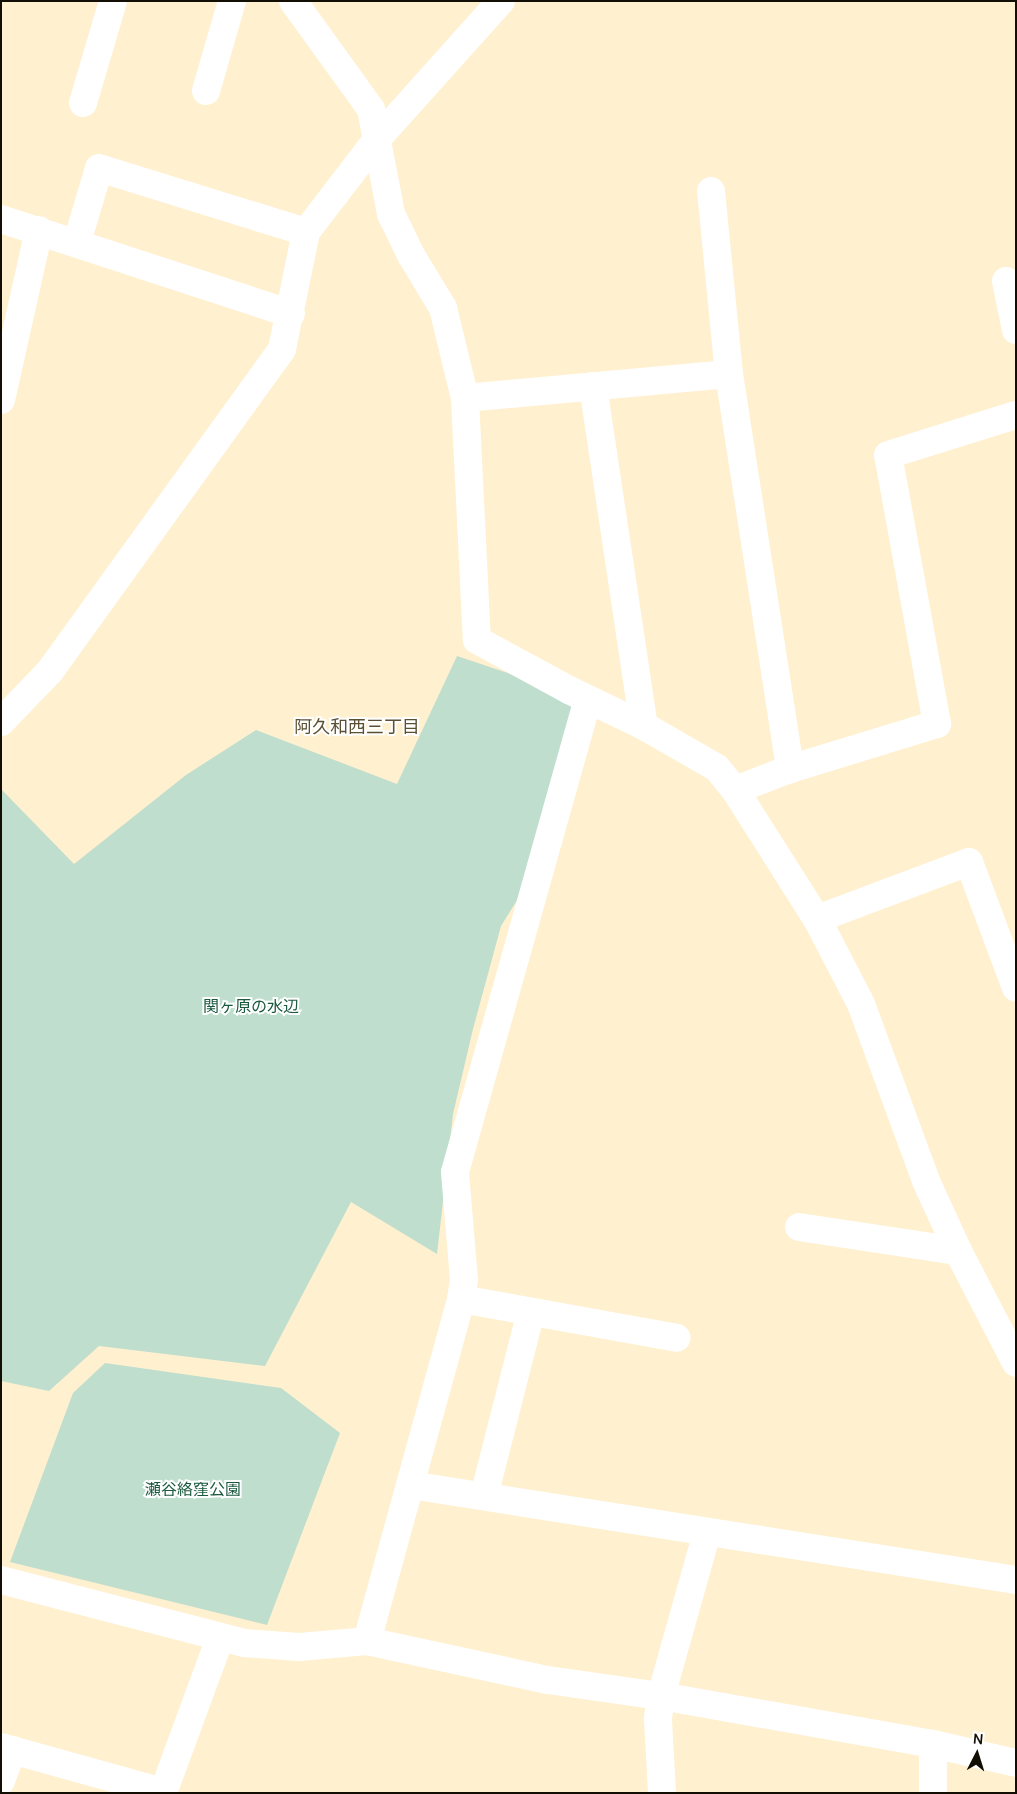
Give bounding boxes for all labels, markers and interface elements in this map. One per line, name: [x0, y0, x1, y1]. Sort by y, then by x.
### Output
district label: 阿久和西三丁目: [294, 715, 420, 737]
park label: 関ヶ原の水辺: [203, 996, 299, 1016]
park label: 瀬谷絡窪公園: [145, 1479, 241, 1499]
north arrow: [952, 1729, 1002, 1779]
text: N: [973, 1729, 984, 1748]

